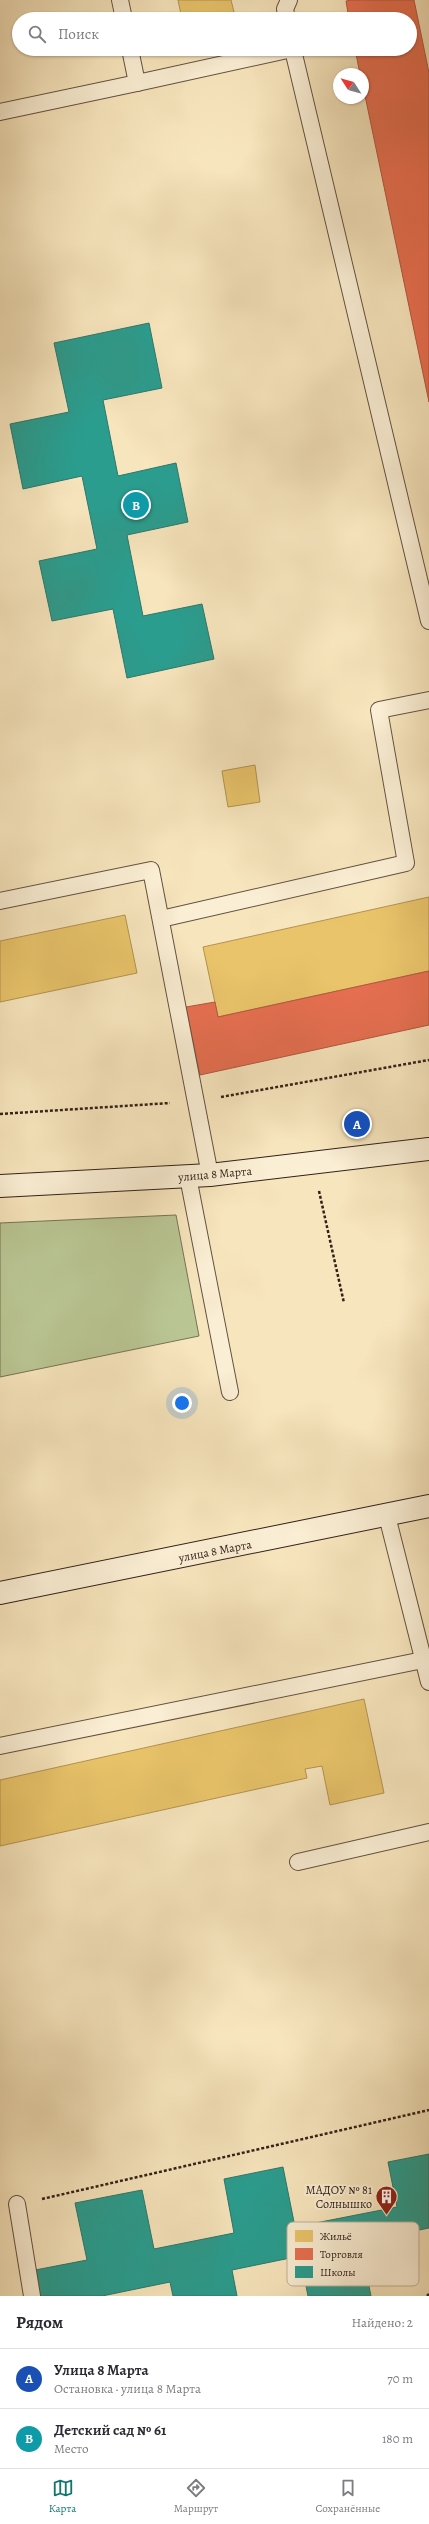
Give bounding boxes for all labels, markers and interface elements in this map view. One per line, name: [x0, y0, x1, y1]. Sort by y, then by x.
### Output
search box: [12, 12, 417, 56]
icon: search: [26, 23, 48, 45]
text: Поиск: [58, 24, 99, 44]
north arrow: [333, 68, 369, 104]
pin: B: [123, 490, 149, 520]
pin: A: [344, 1109, 370, 1139]
street label: улица 8 Марта: [176, 1163, 253, 1185]
your location: [172, 1393, 192, 1413]
street label: улица 8 Марта: [176, 1536, 253, 1566]
place label: МАДОУ № 81 Солнышко: [306, 2182, 372, 2212]
building icon: МАДОУ № 81 Солнышко: [374, 2184, 400, 2217]
legend: [287, 2222, 419, 2286]
text: Жильё: [320, 2229, 352, 2244]
text: Торговля: [320, 2247, 363, 2262]
text: Школы: [320, 2265, 355, 2280]
text: Рядом: [16, 2311, 63, 2334]
text: Найдено: 2: [352, 2314, 413, 2331]
text: Улица 8 Марта: [54, 2360, 149, 2380]
text: A: [25, 2370, 33, 2387]
text: 70 m: [387, 2370, 413, 2387]
text: Остановка · улица 8 Марта: [54, 2380, 201, 2397]
text: Детский сад № 61: [54, 2420, 166, 2440]
text: B: [25, 2430, 33, 2447]
text: 180 m: [382, 2430, 413, 2447]
text: Место: [54, 2440, 89, 2457]
tab: Карта: [49, 2477, 76, 2516]
tab: Маршрут: [174, 2477, 218, 2516]
tab: Сохранённые: [315, 2477, 380, 2516]

